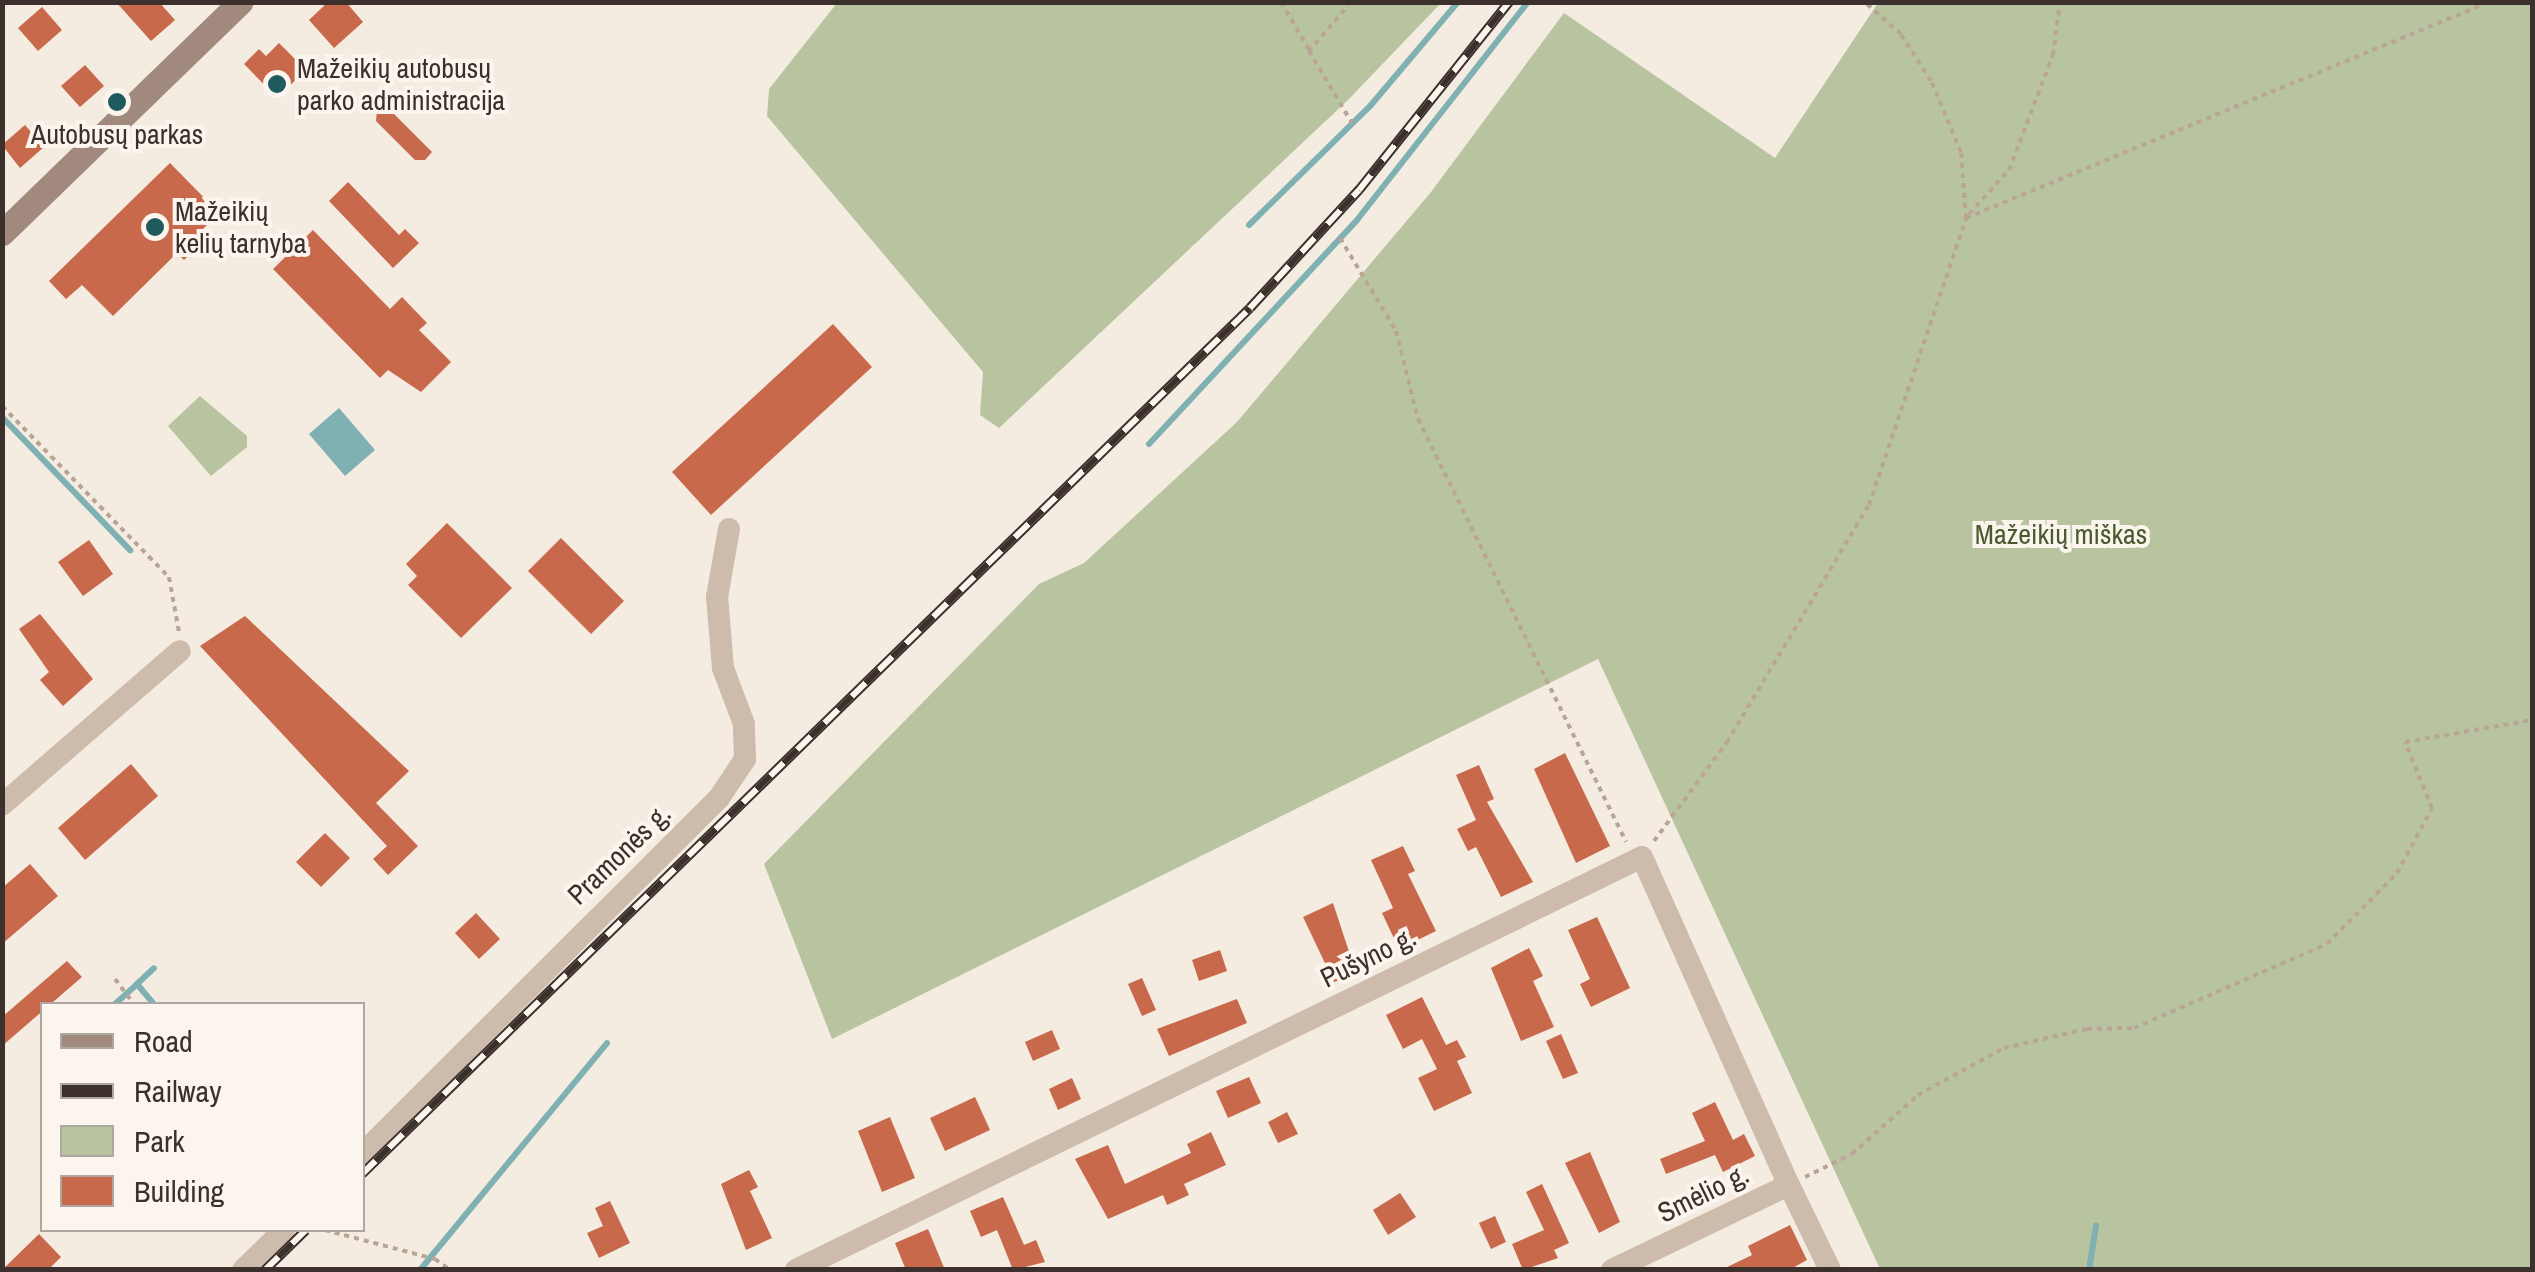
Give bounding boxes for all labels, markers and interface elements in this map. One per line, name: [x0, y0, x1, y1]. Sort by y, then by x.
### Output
place label: Mažeikių autobusų parko administracija: [297, 51, 505, 117]
marker: Mažeikių autobusų parko administracija: [266, 73, 288, 95]
marker: Autobusų parkas: [106, 91, 128, 113]
place label: Autobusų parkas: [31, 117, 203, 151]
place label: Mažeikių kelių tarnyba: [175, 194, 306, 260]
marker: Mažeikių kelių tarnyba: [144, 216, 166, 238]
park label: Mažeikių miškas: [1975, 517, 2147, 551]
street label: Pramonės g.: [561, 797, 677, 911]
street label: Pušyno g.: [1315, 920, 1421, 994]
legend: [40, 1002, 365, 1232]
text: Road: [134, 1021, 193, 1061]
text: Railway: [134, 1071, 221, 1111]
text: Park: [134, 1121, 185, 1161]
street label: Smėlio g.: [1652, 1157, 1754, 1229]
text: Building: [134, 1171, 224, 1211]

